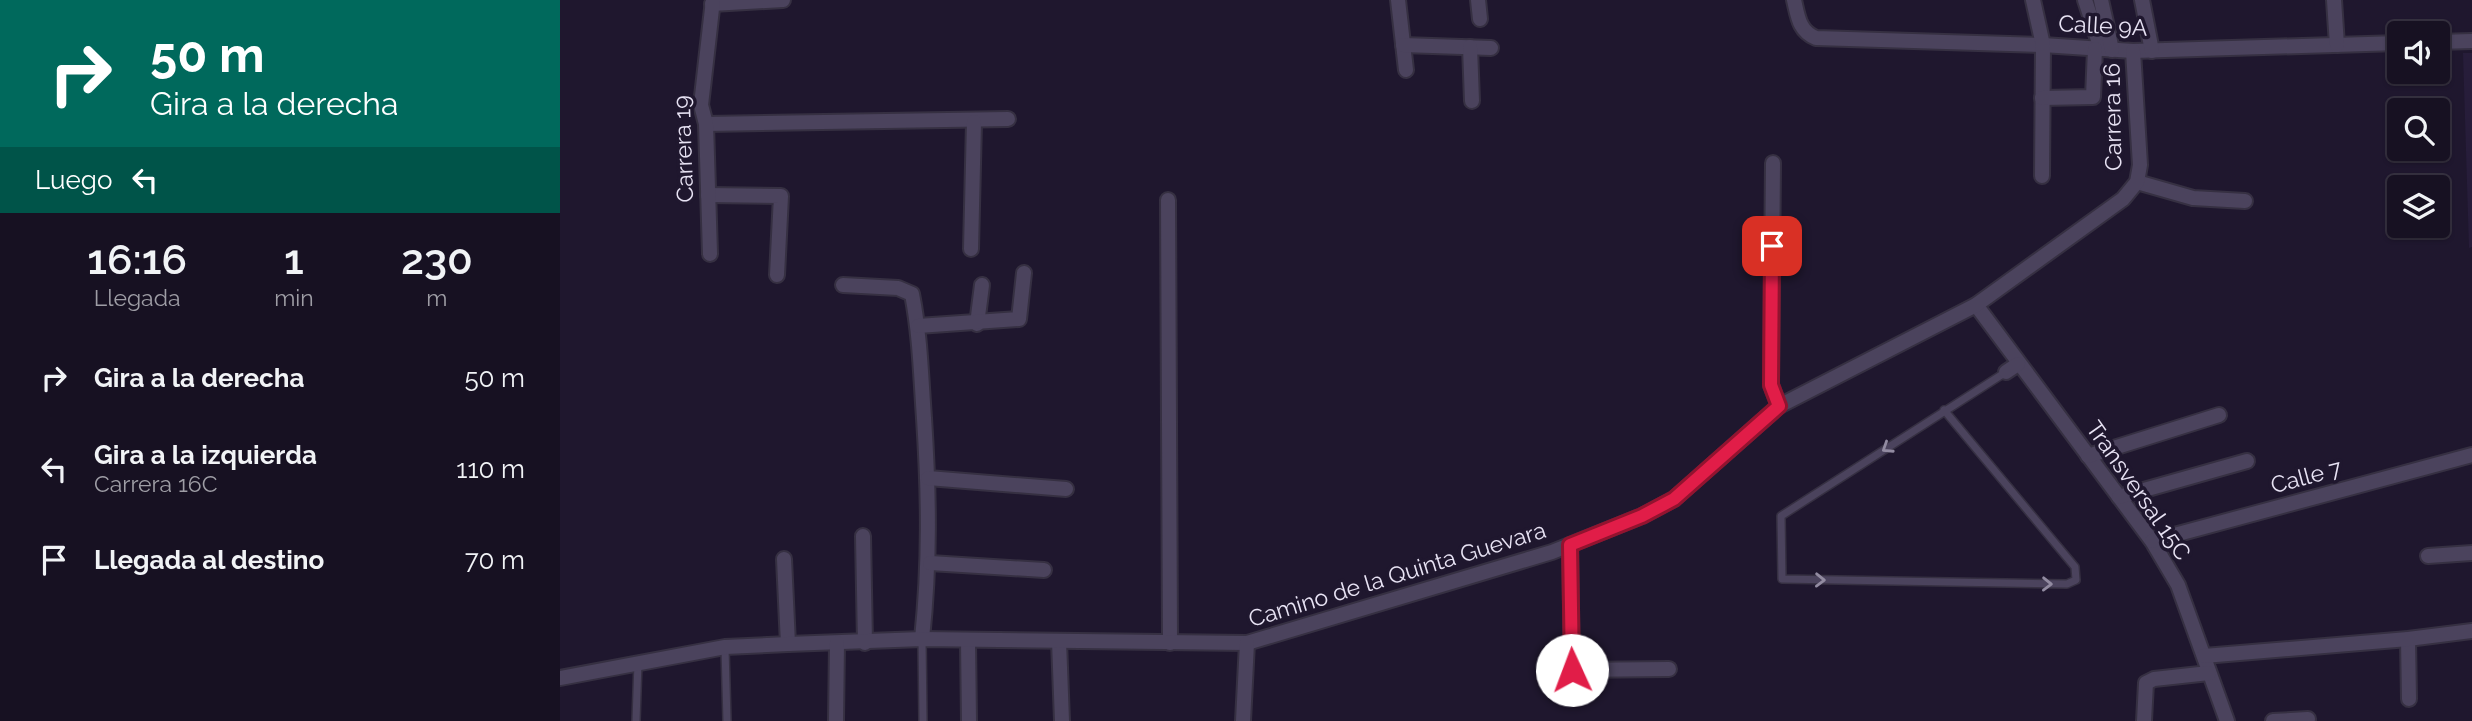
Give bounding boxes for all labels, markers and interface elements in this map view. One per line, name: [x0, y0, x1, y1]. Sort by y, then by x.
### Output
street label: Calle 9A: [2058, 9, 2149, 41]
map controls: [2387, 21, 2450, 238]
button: sound: [2387, 21, 2450, 84]
text: 50 m: [150, 26, 265, 83]
icon: right: [35, 28, 126, 119]
street label: Carrera 16: [2098, 63, 2126, 171]
text: Gira a la derecha: [150, 85, 398, 122]
street label: Carrera 19: [668, 95, 698, 203]
button: search: [2387, 98, 2450, 161]
icon: left: [126, 161, 164, 199]
text: Luego: [35, 165, 112, 195]
button: layers: [2387, 175, 2450, 238]
pin: [1742, 216, 1802, 276]
icon: arrive: [1753, 227, 1791, 265]
text: 16:16: [87, 235, 187, 284]
text: 1: [284, 235, 304, 284]
text: 230: [401, 235, 473, 284]
text: Llegada: [94, 284, 180, 311]
text: min: [274, 284, 314, 311]
text: m: [426, 284, 447, 311]
icon: right: [35, 359, 73, 397]
text: Gira a la derecha: [94, 363, 304, 393]
text: 50 m: [464, 363, 525, 393]
street label: Transversal 15C: [2081, 415, 2197, 565]
one-way arrow: [1882, 439, 1895, 452]
text: Gira a la izquierda: [94, 440, 317, 470]
icon: left: [35, 450, 73, 488]
street label: Calle 7: [2267, 453, 2345, 498]
text: 110 m: [456, 454, 525, 484]
text: Carrera 16C: [94, 470, 218, 497]
street label: Camino de la Quinta Guevara: [1245, 516, 1549, 632]
icon: arrive: [35, 541, 73, 579]
text: Llegada al destino: [94, 545, 324, 575]
text: 70 m: [465, 545, 525, 575]
one-way arrow: [1815, 572, 1826, 587]
one-way arrow: [2043, 576, 2053, 592]
position arrow: [1535, 633, 1609, 707]

